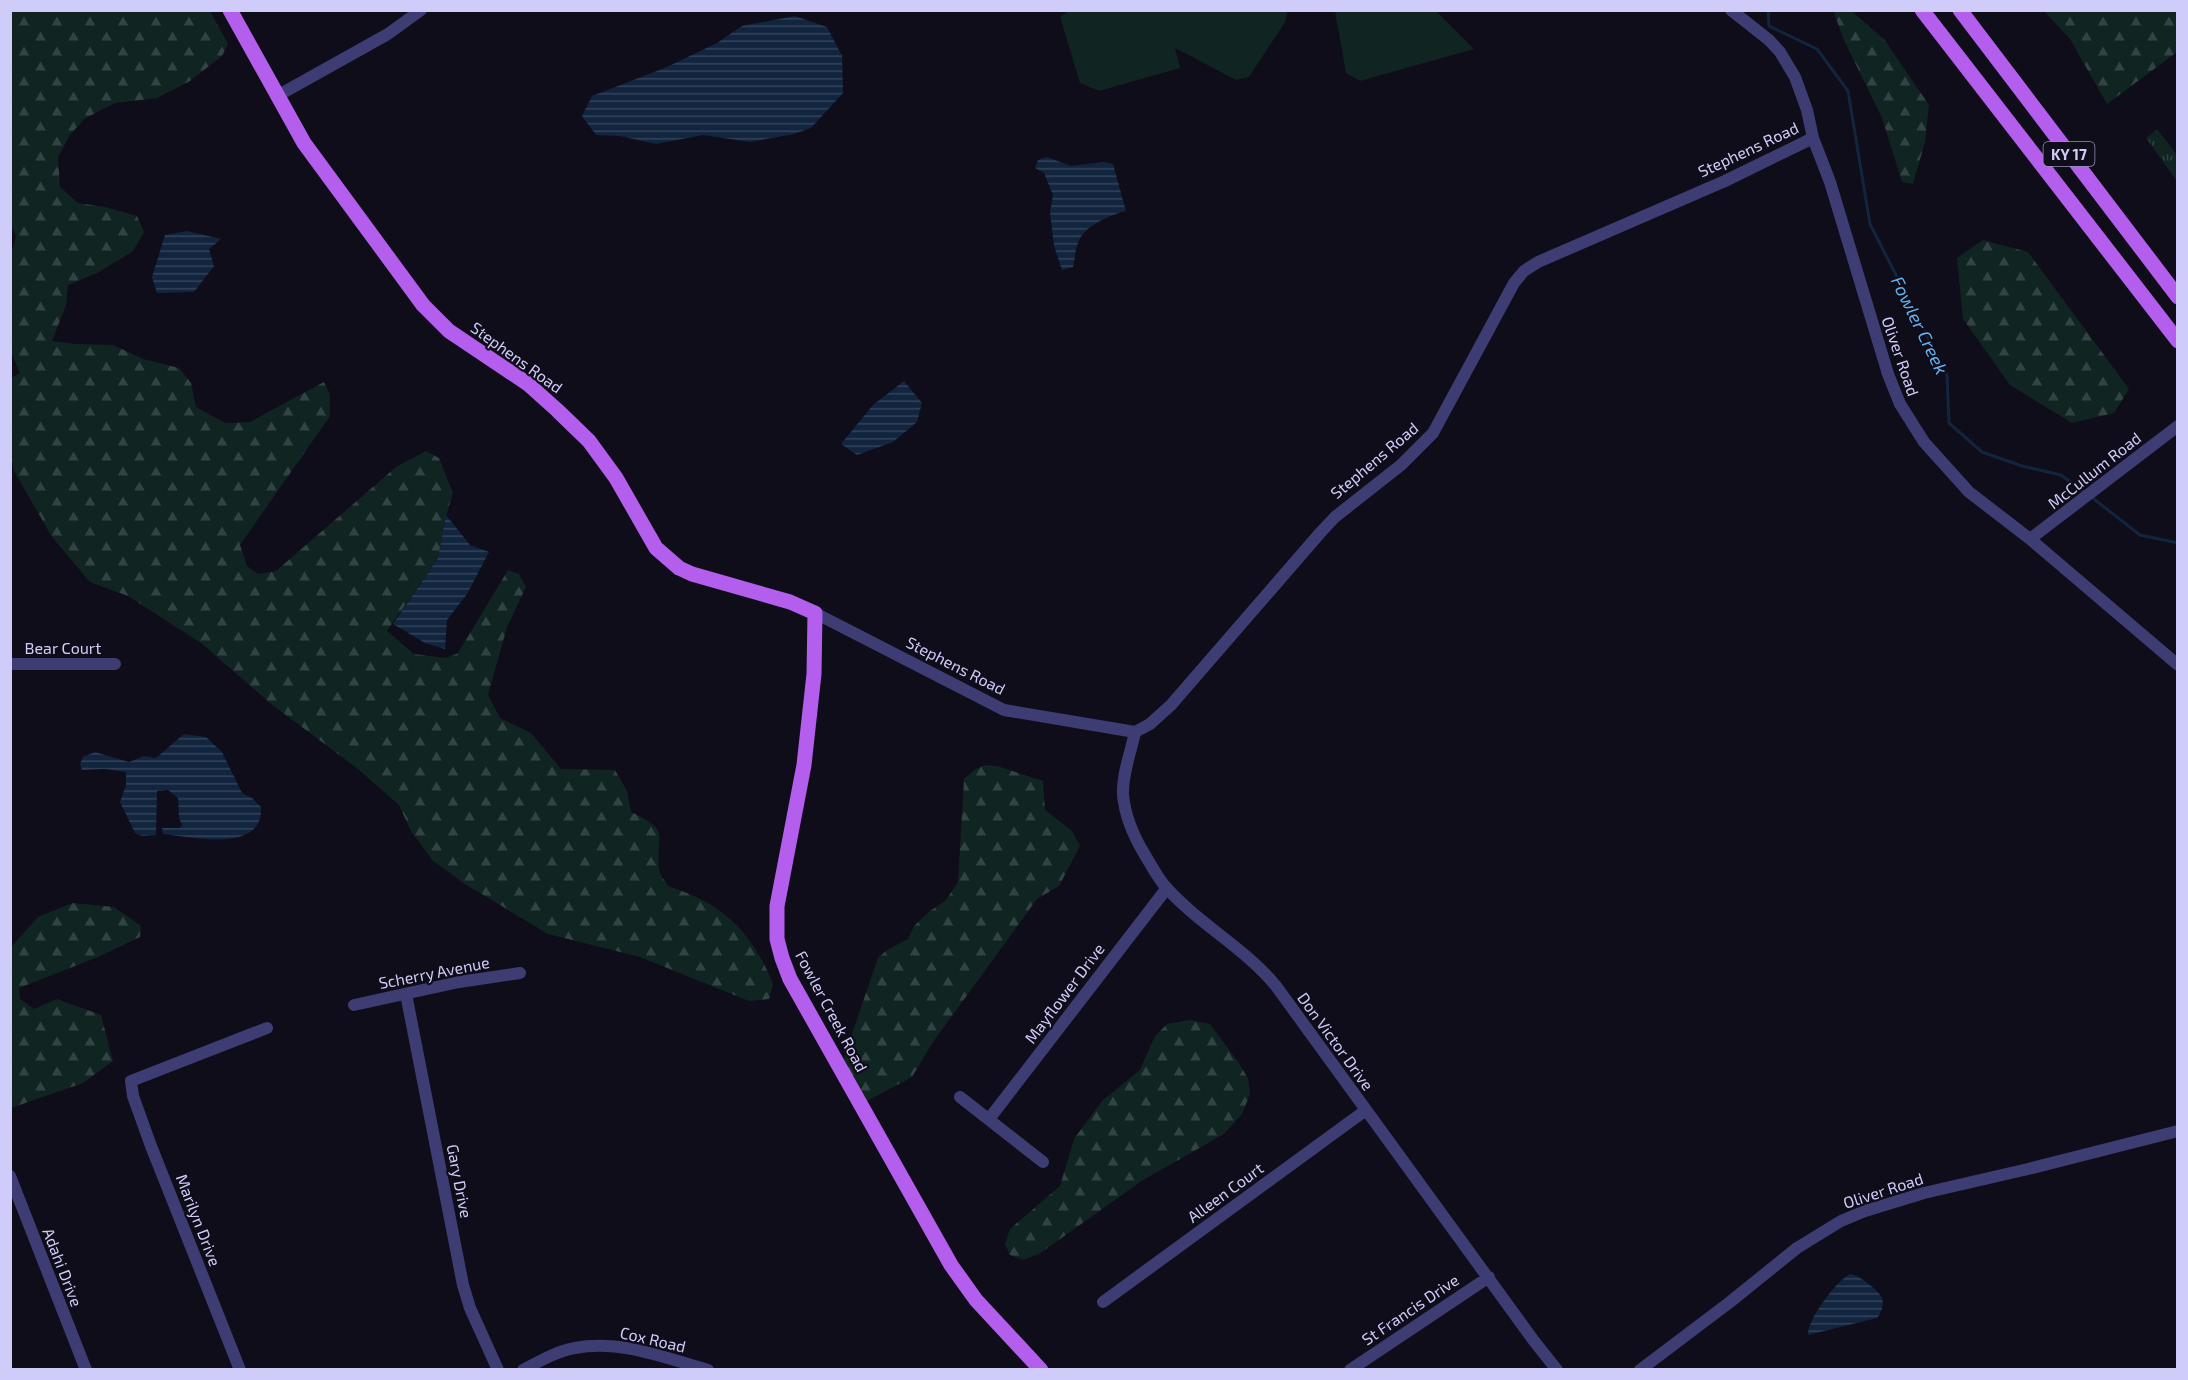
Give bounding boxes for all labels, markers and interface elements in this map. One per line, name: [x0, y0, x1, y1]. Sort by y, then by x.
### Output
street label: Stephens Road: [1695, 117, 1801, 181]
road number: KY 17: [2044, 142, 2094, 166]
water label: Fowler Creek: [1887, 272, 1953, 378]
street label: Oliver Road: [1879, 314, 1923, 398]
street label: Stephens Road: [467, 317, 567, 397]
street label: Stephens Road: [1326, 418, 1422, 502]
street label: McCullum Road: [2044, 428, 2144, 512]
street label: Stephens Road: [903, 632, 1009, 698]
street label: Bear Court: [25, 638, 101, 657]
street label: Mayflower Drive: [1020, 939, 1108, 1047]
street label: Fowler Creek Road: [792, 947, 872, 1075]
street label: Scherry Avenue: [377, 952, 491, 992]
street label: Don Victor Drive: [1294, 988, 1378, 1094]
street label: Gary Drive: [444, 1142, 476, 1220]
street label: Alleen Court: [1183, 1158, 1267, 1226]
street label: Oliver Road: [1841, 1168, 1925, 1212]
street label: Marilyn Drive: [173, 1171, 225, 1269]
street label: Adahi Drive: [39, 1225, 87, 1309]
street label: St Francis Drive: [1358, 1270, 1462, 1348]
street label: Cox Road: [618, 1322, 688, 1356]

